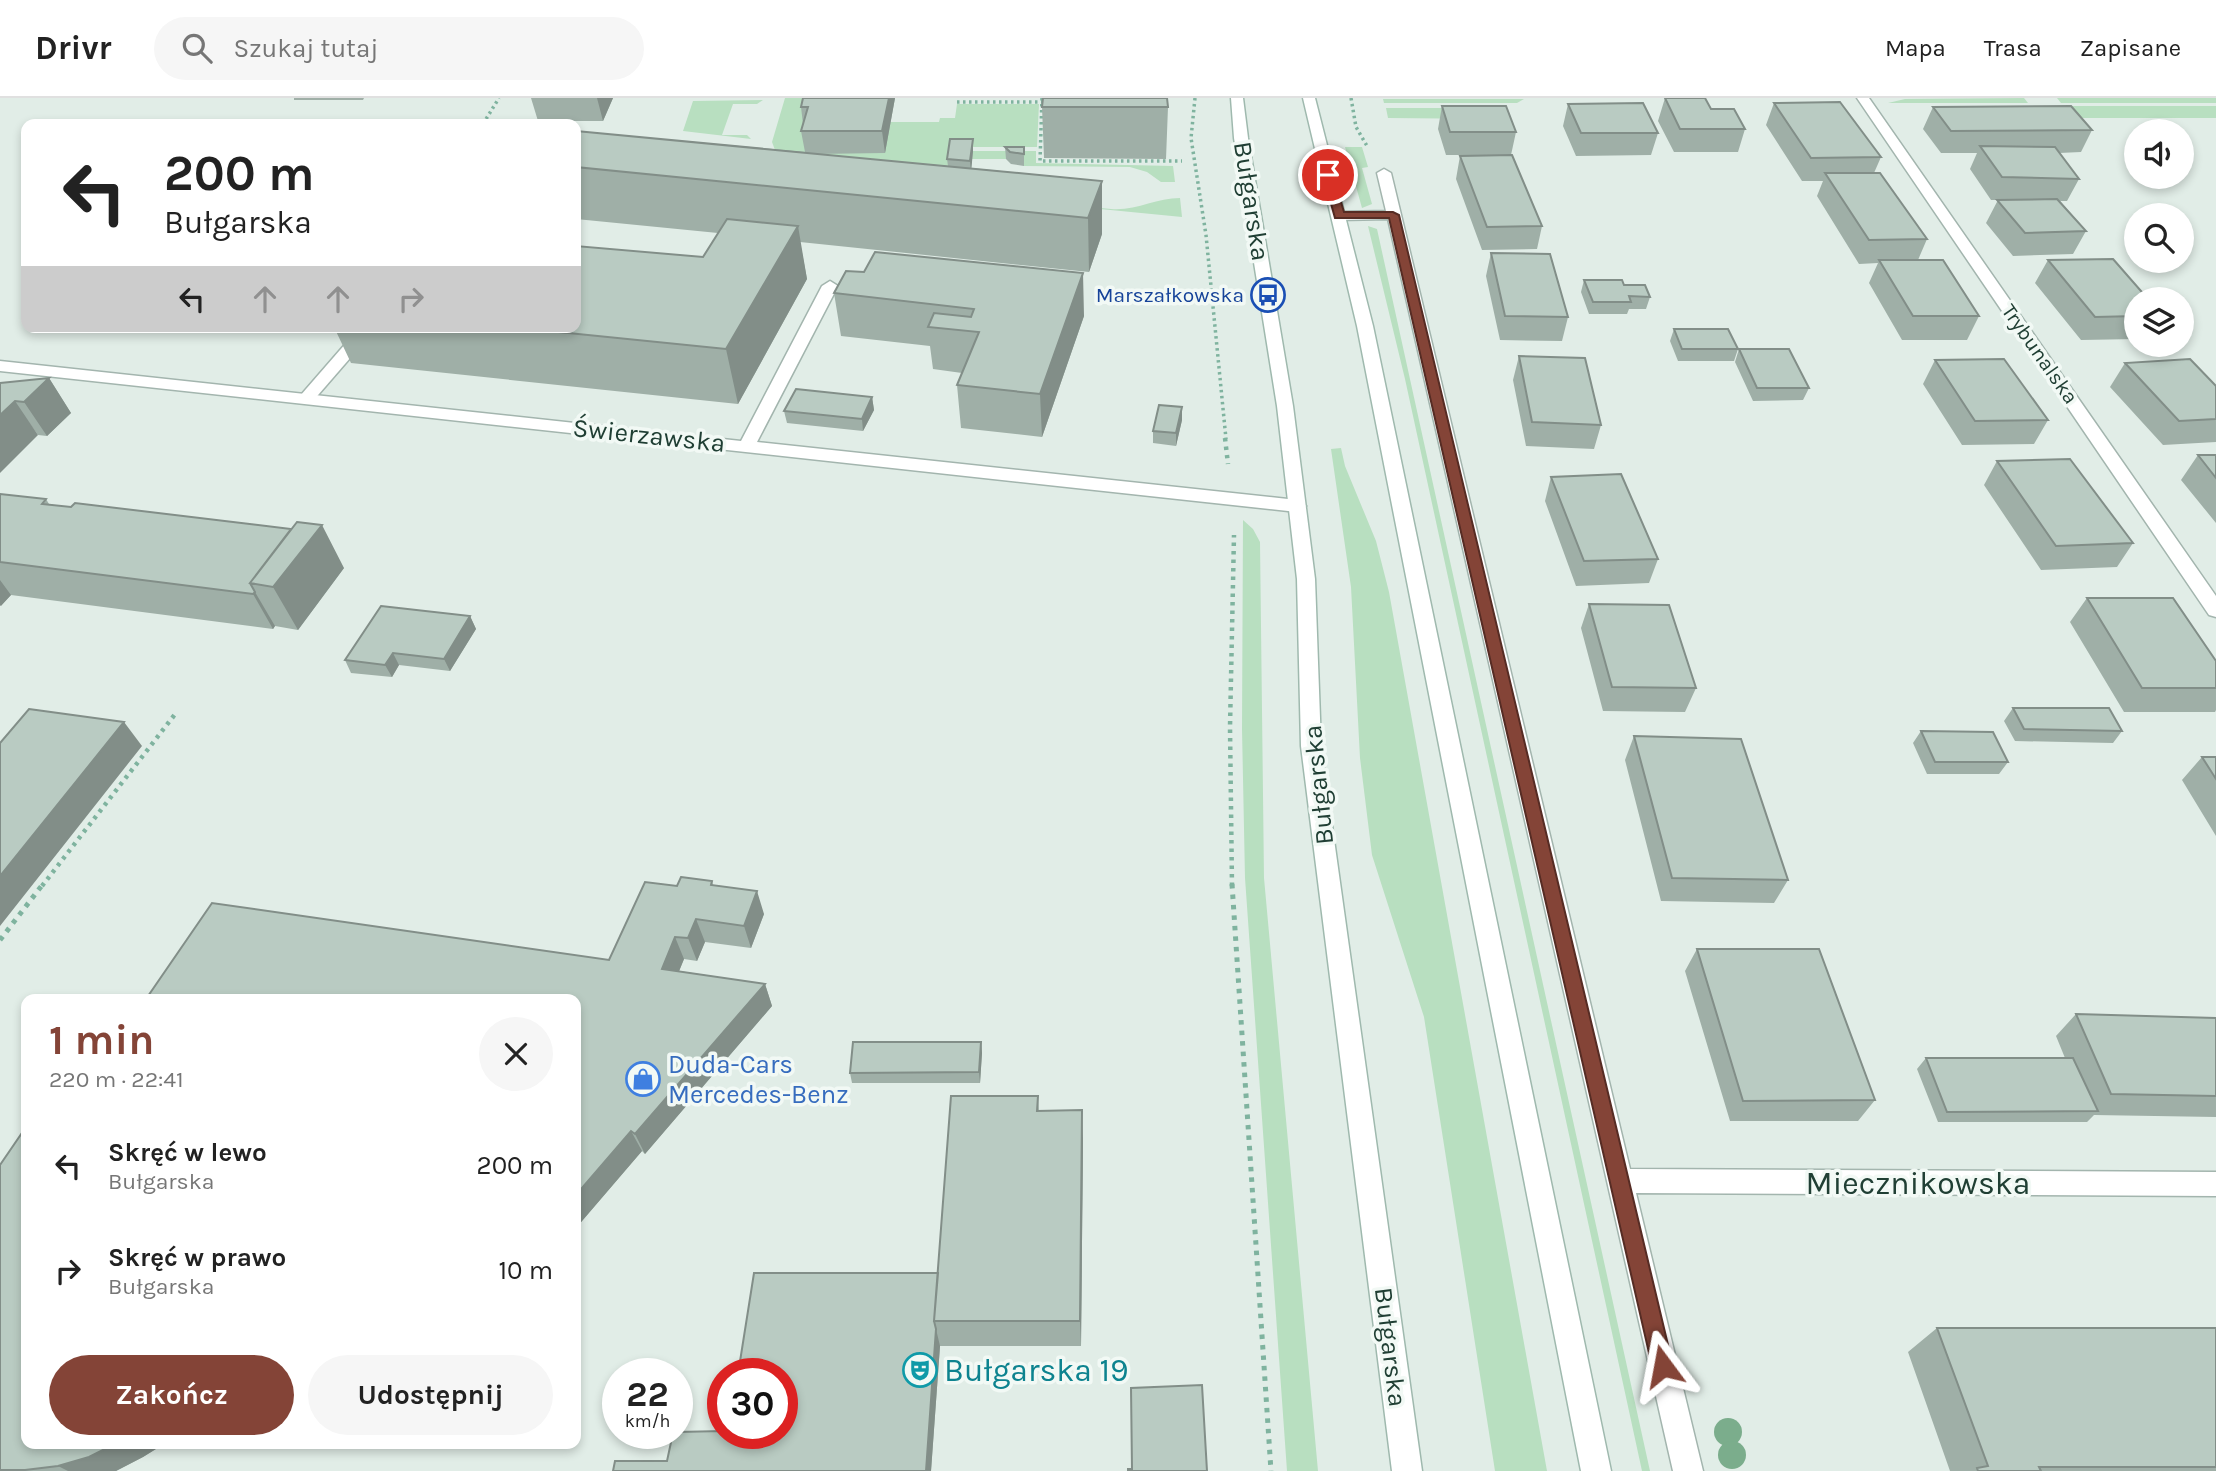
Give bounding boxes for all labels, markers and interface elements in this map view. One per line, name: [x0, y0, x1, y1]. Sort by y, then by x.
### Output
search box: [154, 17, 644, 80]
text: Drivr: [35, 29, 112, 67]
icon: search: [178, 29, 216, 67]
text: Szukaj tutaj: [234, 33, 378, 64]
text: Mapa: [1885, 34, 1946, 62]
text: Trasa: [1984, 34, 2042, 62]
text: Zapisane: [2080, 34, 2181, 62]
map controls: [2124, 119, 2194, 357]
button: sound: [2124, 119, 2194, 189]
street label: Bułgarska: [1227, 139, 1276, 263]
text: 200 m: [164, 145, 315, 202]
pin: [1298, 145, 1358, 205]
icon: left: [49, 147, 140, 238]
icon: arrive: [1309, 156, 1347, 194]
button: search: [2124, 203, 2194, 273]
text: Bułgarska: [164, 204, 312, 241]
bus stop icon: Marszałkowska: [1249, 276, 1287, 314]
icon: left: [173, 280, 211, 318]
icon: ahead: [246, 280, 284, 318]
icon: ahead: [319, 280, 357, 318]
icon: right: [392, 280, 430, 318]
place label: Marszałkowska: [1096, 283, 1244, 307]
button: layers: [2124, 287, 2194, 357]
street label: Trybunalska: [1997, 300, 2083, 408]
street label: Świerzawska: [571, 411, 727, 459]
street label: Bułgarska: [1297, 724, 1340, 846]
text: 1 min: [49, 1015, 154, 1065]
button: close: [479, 1017, 553, 1091]
place label: Duda-Cars Mercedes-Benz: [668, 1049, 849, 1110]
shop icon: Duda-Cars Mercedes-Benz: [624, 1060, 662, 1098]
text: 220 m · 22:41: [49, 1066, 184, 1093]
text: Skręć w lewo: [108, 1137, 267, 1168]
icon: left: [49, 1147, 87, 1185]
text: 200 m: [477, 1150, 553, 1181]
street label: Miecznikowska: [1806, 1165, 2030, 1202]
text: Bułgarska: [108, 1168, 214, 1195]
text: Skręć w prawo: [108, 1242, 286, 1273]
icon: right: [49, 1252, 87, 1290]
text: 10 m: [498, 1255, 553, 1286]
text: Bułgarska: [108, 1273, 214, 1300]
street label: Bułgarska: [1368, 1286, 1413, 1409]
position arrow: [1626, 1329, 1700, 1403]
theatre icon: Bułgarska 19: [901, 1351, 939, 1389]
place label: Bułgarska 19: [944, 1352, 1129, 1389]
button: Zakończ: [49, 1355, 294, 1435]
button: Udostępnij: [308, 1355, 553, 1435]
speed limit sign: 30: [707, 1358, 798, 1449]
text: 22: [626, 1374, 669, 1415]
text: km/h: [625, 1410, 670, 1432]

